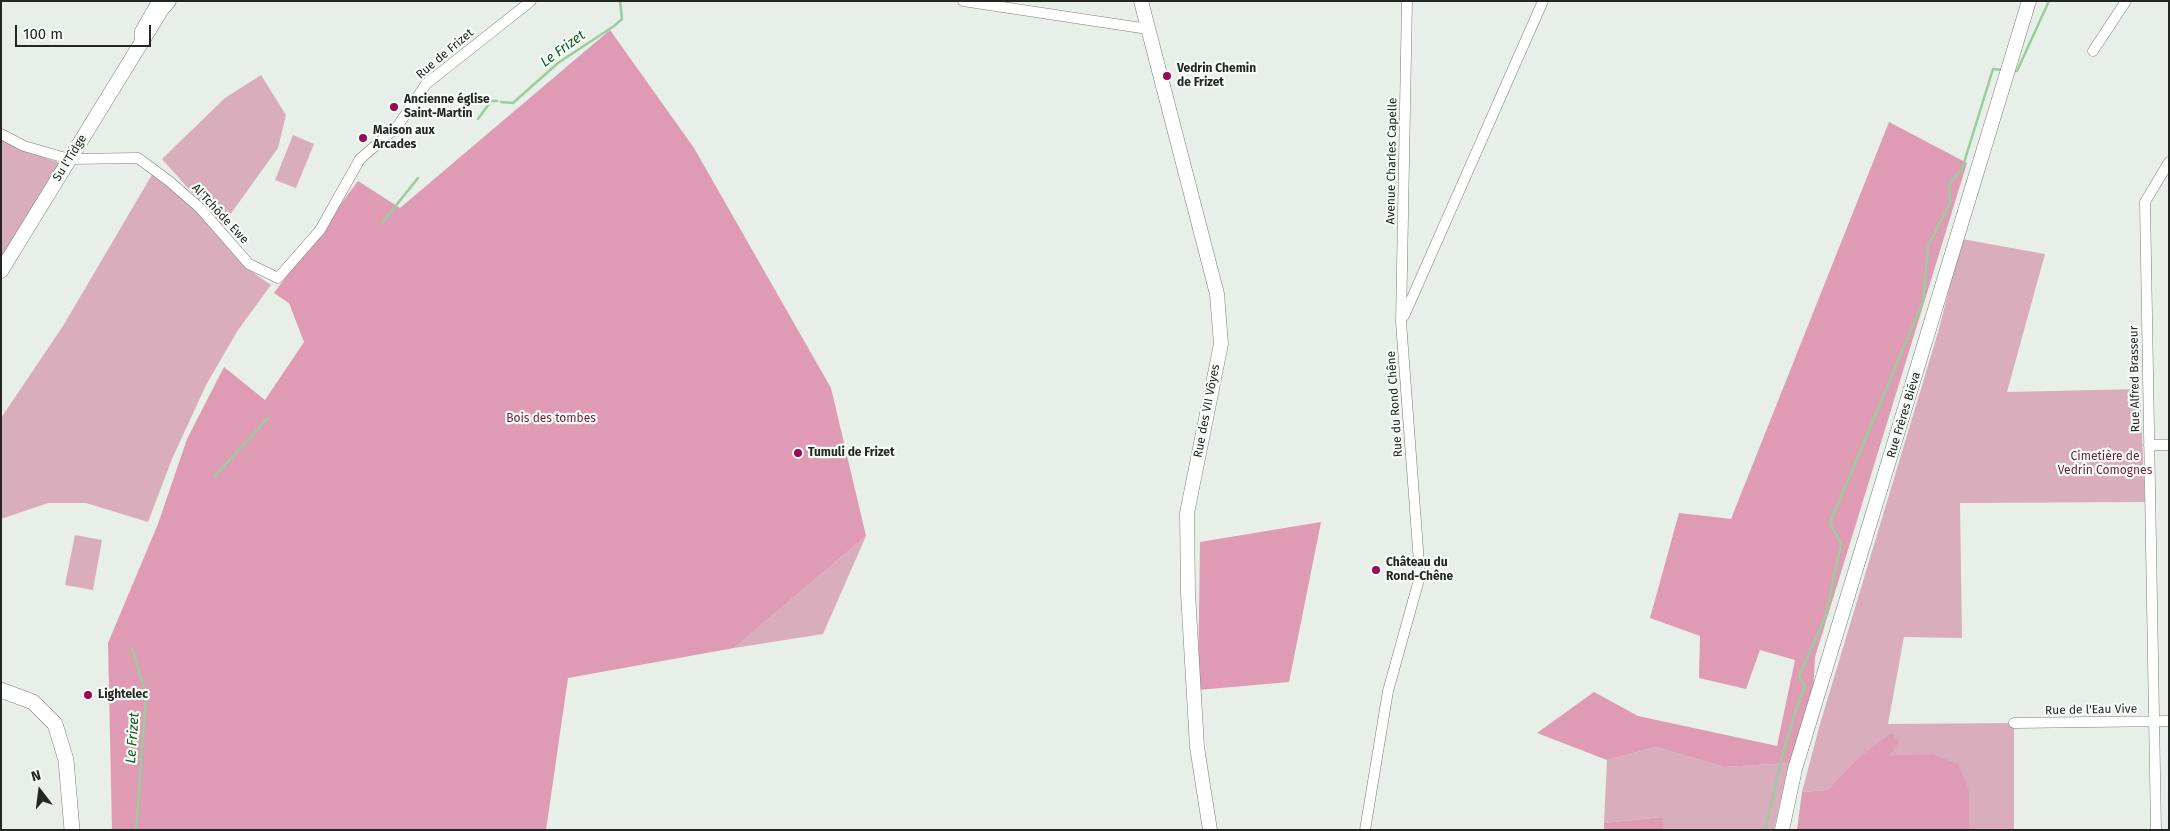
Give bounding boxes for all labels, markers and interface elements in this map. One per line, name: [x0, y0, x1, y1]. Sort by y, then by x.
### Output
scale bar: [18, 15, 154, 47]
text: 100 m: [23, 25, 63, 43]
street label: Rue de Frizet: [413, 26, 477, 82]
water label: Le Frizet: [537, 27, 589, 71]
place label: Vedrin Chemin de Frizet: [1177, 62, 1256, 90]
marker: Vedrin Chemin de Frizet: [1161, 70, 1173, 82]
place label: Ancienne église Saint-Martin: [404, 93, 490, 121]
street label: Avenue Charles Capelle: [1384, 97, 1400, 225]
marker: Ancienne église Saint-Martin: [388, 101, 400, 113]
place label: Maison aux Arcades: [373, 124, 435, 152]
street label: Su l'Tîdge: [50, 132, 90, 184]
marker: Maison aux Arcades: [357, 132, 369, 144]
street label: Al'Tchôde Ewe: [189, 181, 251, 247]
street label: Rue Alfred Brasseur: [2127, 326, 2143, 432]
street label: Rue du Rond Chêne: [1384, 350, 1406, 458]
street label: Rue des VII Vôyes: [1191, 363, 1223, 459]
street label: Rue Frères Biéva: [1884, 370, 1924, 460]
park label: Bois des tombes: [506, 412, 596, 426]
place label: Tumuli de Frizet: [808, 446, 895, 460]
marker: Tumuli de Frizet: [792, 447, 804, 459]
park label: Cimetière de Vedrin Comognes: [2058, 450, 2152, 478]
place label: Château du Rond-Chêne: [1386, 556, 1453, 584]
marker: Château du Rond-Chêne: [1370, 564, 1382, 576]
place label: Lightelec: [98, 688, 148, 702]
marker: Lightelec: [82, 689, 94, 701]
street label: Rue de l'Eau Vive: [2045, 702, 2137, 718]
water label: Le Frizet: [123, 712, 143, 764]
north arrow: [15, 766, 65, 816]
text: N: [29, 767, 43, 785]

